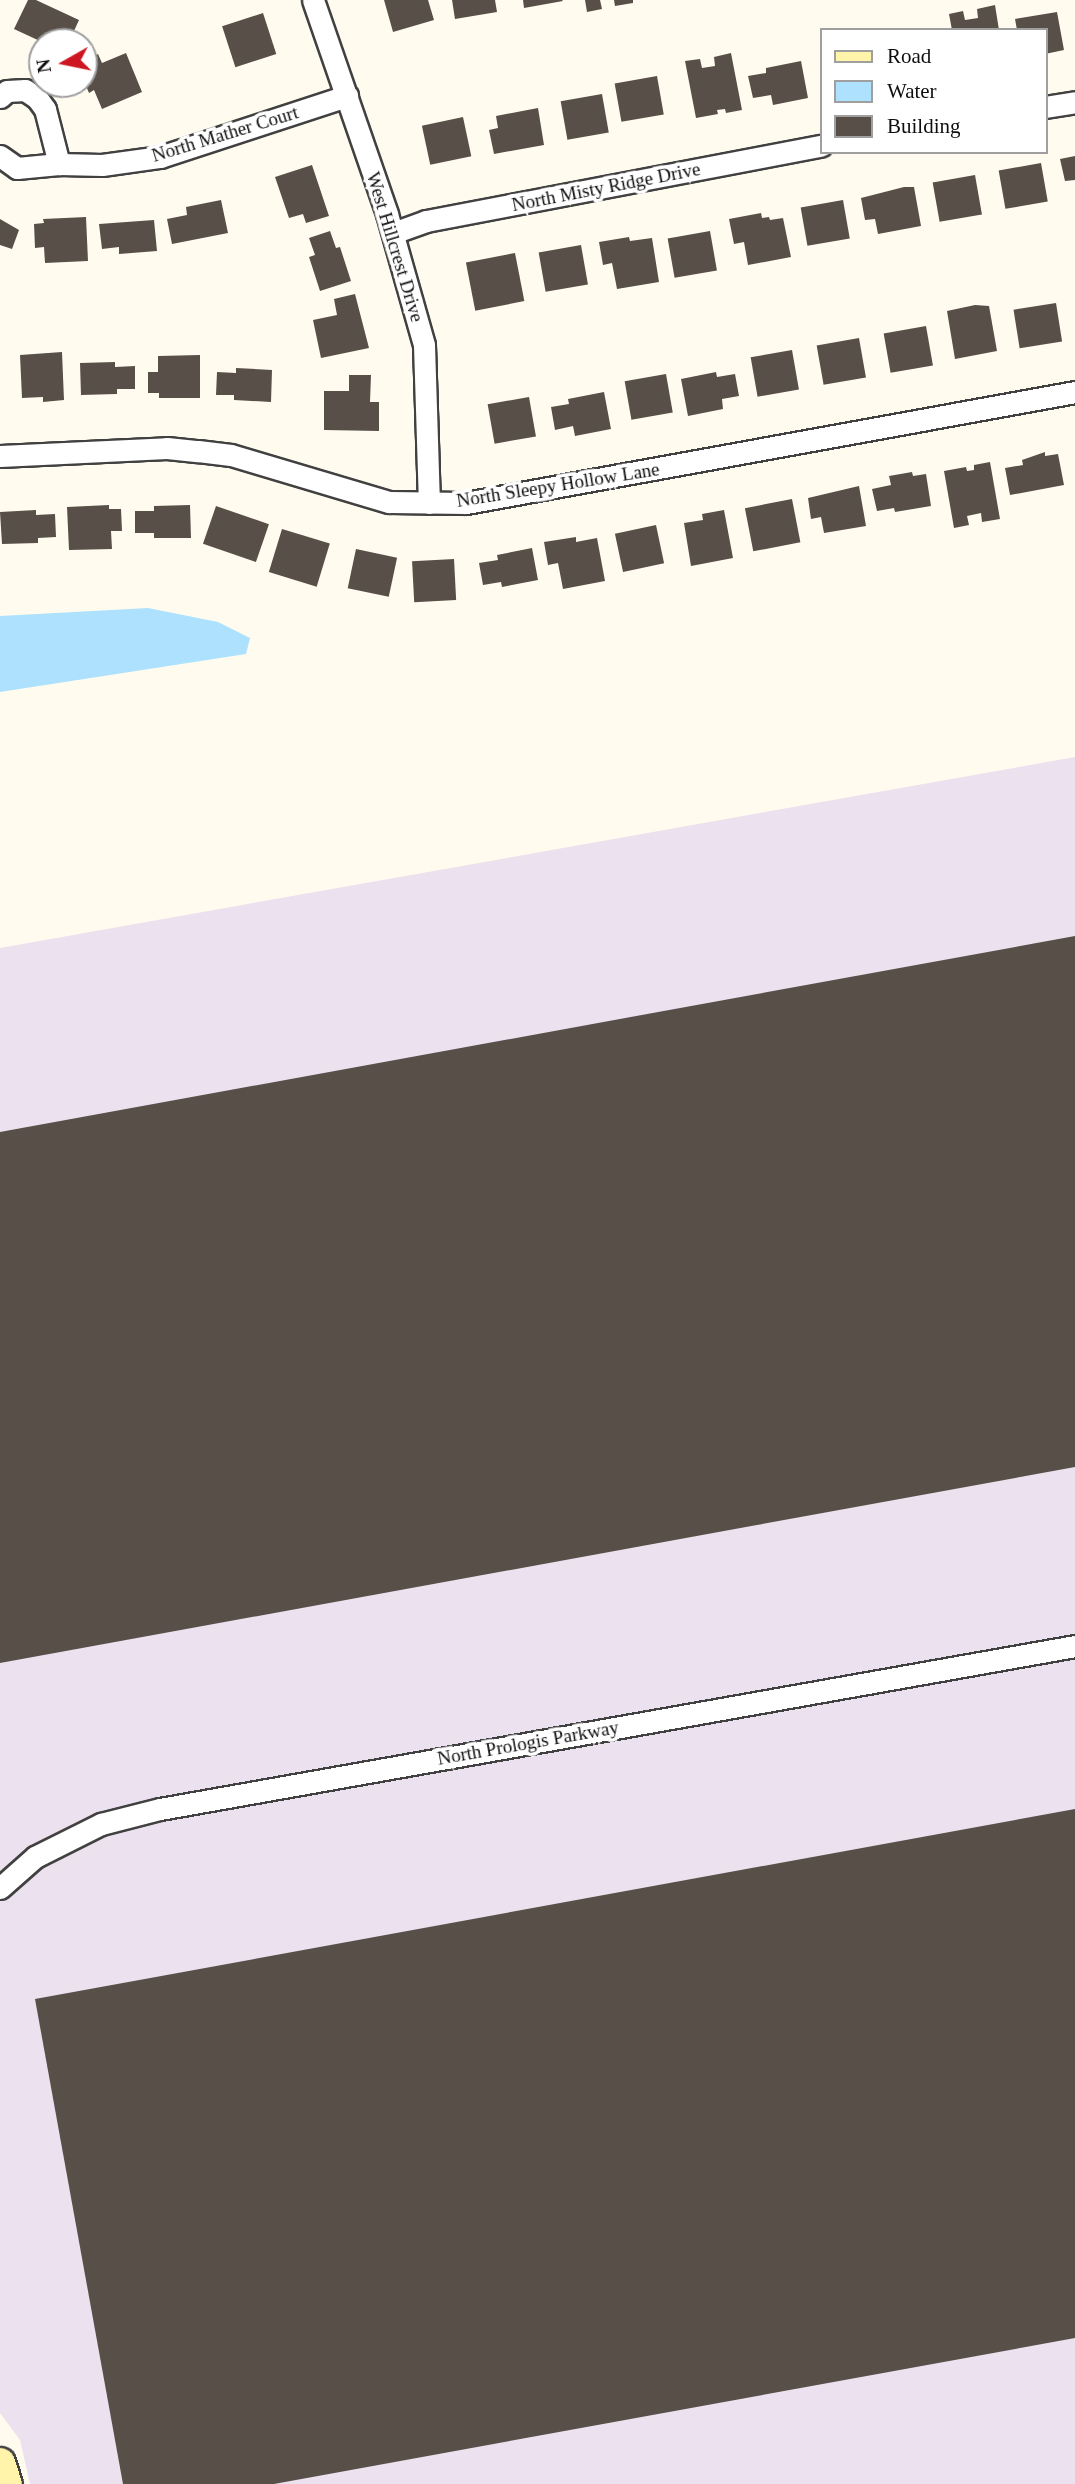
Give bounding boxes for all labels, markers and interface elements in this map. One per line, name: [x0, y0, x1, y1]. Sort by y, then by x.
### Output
north arrow: [28, 28, 98, 98]
legend: [820, 28, 1047, 154]
text: Road: [887, 44, 931, 68]
text: N: [32, 58, 55, 74]
text: Water: [887, 79, 937, 103]
street label: North Mather Court: [149, 101, 301, 167]
text: Building: [887, 114, 961, 138]
street label: North Misty Ridge Drive: [510, 158, 702, 216]
street label: West Hillcrest Drive: [361, 169, 429, 325]
street label: North Sleepy Hollow Lane: [455, 458, 661, 512]
street label: North Prologis Parkway: [436, 1716, 620, 1770]

